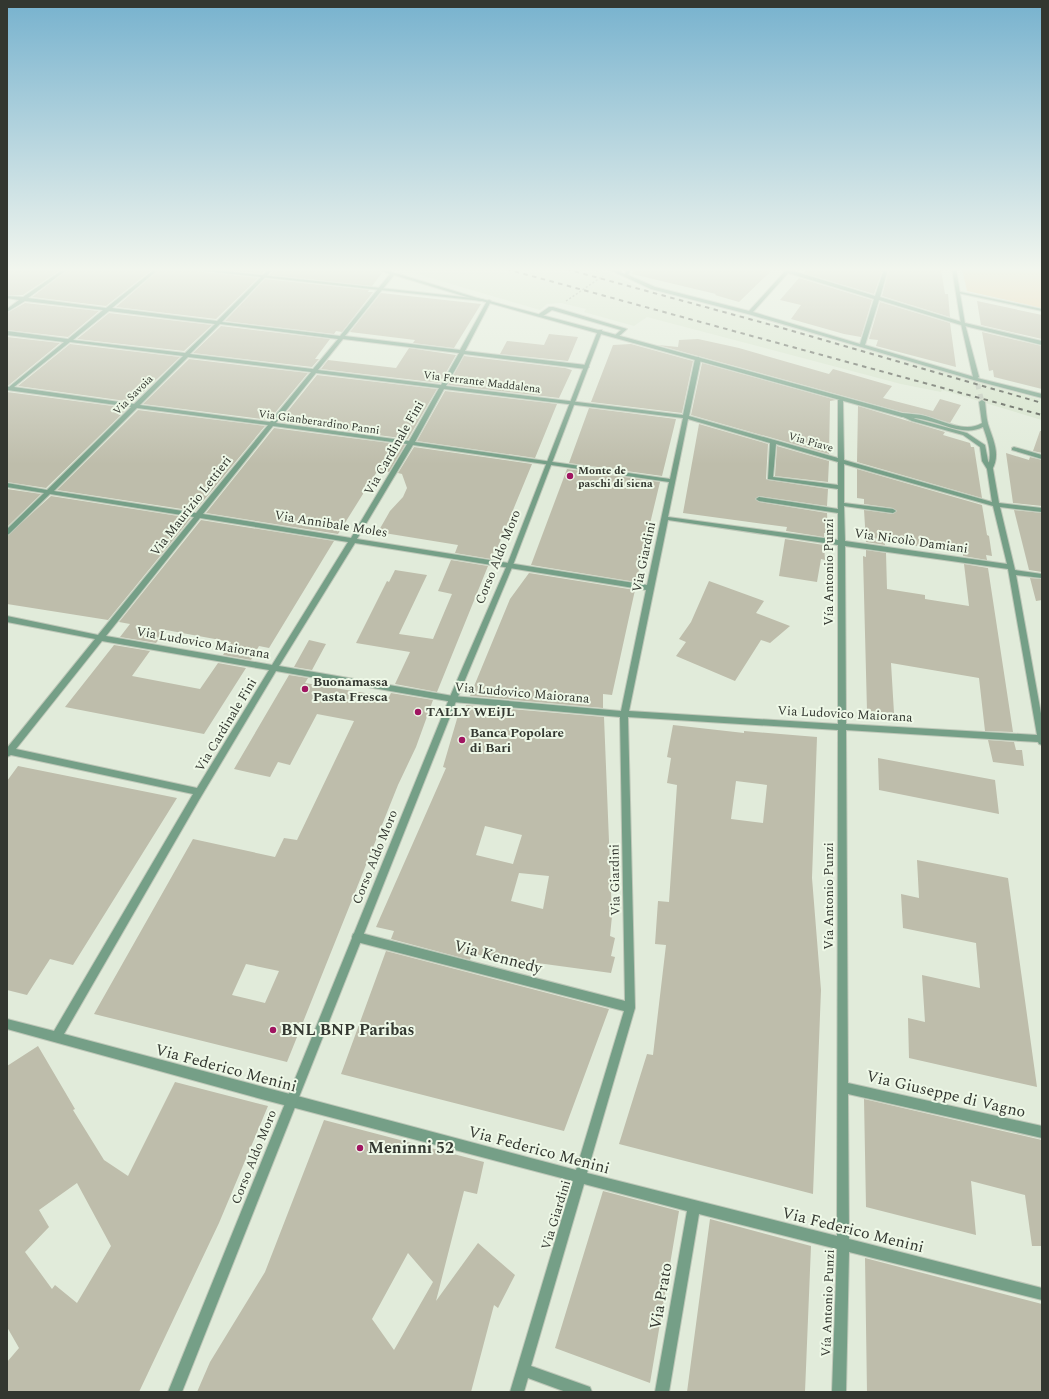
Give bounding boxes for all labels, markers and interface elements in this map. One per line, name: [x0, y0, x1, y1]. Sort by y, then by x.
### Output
street label: Via Ferrante Maddalena: [422, 366, 542, 398]
street label: Via Savoia: [109, 370, 158, 419]
street label: Via Cardinale Fini: [359, 397, 429, 499]
street label: Via Gianberardino Panni: [257, 405, 381, 439]
street label: Via Piave: [786, 427, 836, 457]
street label: Via Maurizio Lettieri: [145, 452, 237, 560]
place label: Monte de paschi di siena: [578, 462, 653, 492]
marker: Monte de paschi di siena: [565, 471, 575, 481]
street label: Via Annibale Moles: [273, 505, 389, 543]
street label: Corso Aldo Moro: [470, 507, 526, 607]
street label: Vía Antonio Punzi: [819, 518, 839, 626]
street label: Via Giardini: [627, 520, 661, 594]
street label: Via Nicolò Damiani: [853, 523, 969, 559]
street label: Via Ludovico Maiorana: [135, 621, 272, 665]
place label: Buonamassa Pasta Fresca: [313, 672, 388, 707]
street label: Via Cardinale Fini: [190, 674, 262, 776]
street label: Via Ludovico Maiorana: [454, 677, 591, 709]
marker: Buonamassa Pasta Fresca: [300, 684, 310, 694]
street label: Via Ludovico Maiorana: [777, 700, 914, 728]
place label: TALLY WEiJL: [426, 702, 515, 722]
marker: TALLY WEiJL: [413, 707, 423, 717]
place label: Banca Popolare di Bari: [470, 723, 564, 758]
marker: Banca Popolare di Bari: [457, 735, 467, 745]
street label: Corso Aldo Moro: [347, 807, 403, 907]
street label: Vía Antonio Punzi: [819, 842, 839, 950]
street label: Via Giardini: [604, 844, 626, 916]
street label: Via Kennedy: [451, 934, 546, 981]
place label: BNL BNP Paribas: [281, 1018, 415, 1042]
marker: BNL BNP Paribas: [268, 1025, 278, 1035]
street label: Via Federico Menini: [153, 1038, 299, 1098]
street label: Via Giuseppe di Vagno: [864, 1064, 1028, 1124]
street label: Corso Aldo Moro: [226, 1107, 282, 1207]
street label: Via Federico Menini: [466, 1120, 612, 1180]
place label: Meninni 52: [368, 1136, 454, 1160]
marker: Meninni 52: [355, 1143, 365, 1153]
street label: Via Giardini: [536, 1178, 576, 1252]
street label: Via Federico Menini: [779, 1201, 927, 1259]
street label: Vía Antonio Punzi: [816, 1249, 840, 1357]
street label: Via Prato: [643, 1261, 679, 1331]

